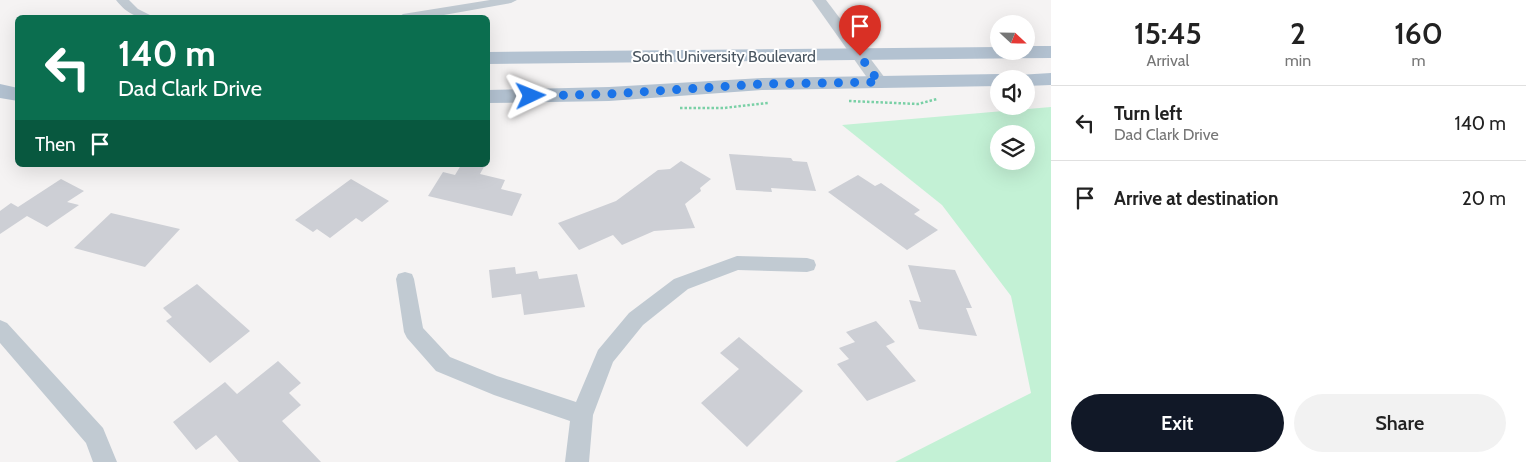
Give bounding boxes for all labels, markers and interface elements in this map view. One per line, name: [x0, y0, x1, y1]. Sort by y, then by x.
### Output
pin: [839, 5, 881, 56]
icon: arrive: [846, 12, 874, 40]
north arrow: [990, 15, 1035, 60]
map controls: [990, 15, 1035, 170]
text: 15:45: [1134, 15, 1202, 52]
text: 2: [1290, 15, 1306, 52]
text: 160: [1394, 15, 1443, 52]
text: 140 m: [118, 32, 216, 75]
icon: left: [35, 35, 100, 100]
street label: South University Boulevard: [632, 47, 816, 66]
text: Arrival: [1147, 51, 1189, 70]
text: min: [1285, 51, 1311, 70]
text: m: [1412, 51, 1426, 70]
position arrow: [504, 69, 556, 121]
button: sound: [990, 70, 1035, 115]
text: Dad Clark Drive: [118, 75, 262, 102]
text: Turn left: [1114, 102, 1182, 125]
icon: left: [1071, 109, 1099, 137]
text: 140 m: [1455, 112, 1506, 135]
button: layers: [990, 125, 1035, 170]
text: Dad Clark Drive: [1114, 125, 1219, 144]
icon: arrive: [86, 130, 114, 158]
text: Then: [35, 133, 76, 156]
icon: arrive: [1071, 184, 1099, 212]
text: Arrive at destination: [1114, 187, 1278, 210]
text: 20 m: [1462, 187, 1506, 210]
button: Exit: [1071, 394, 1284, 452]
button: Share: [1294, 394, 1506, 452]

